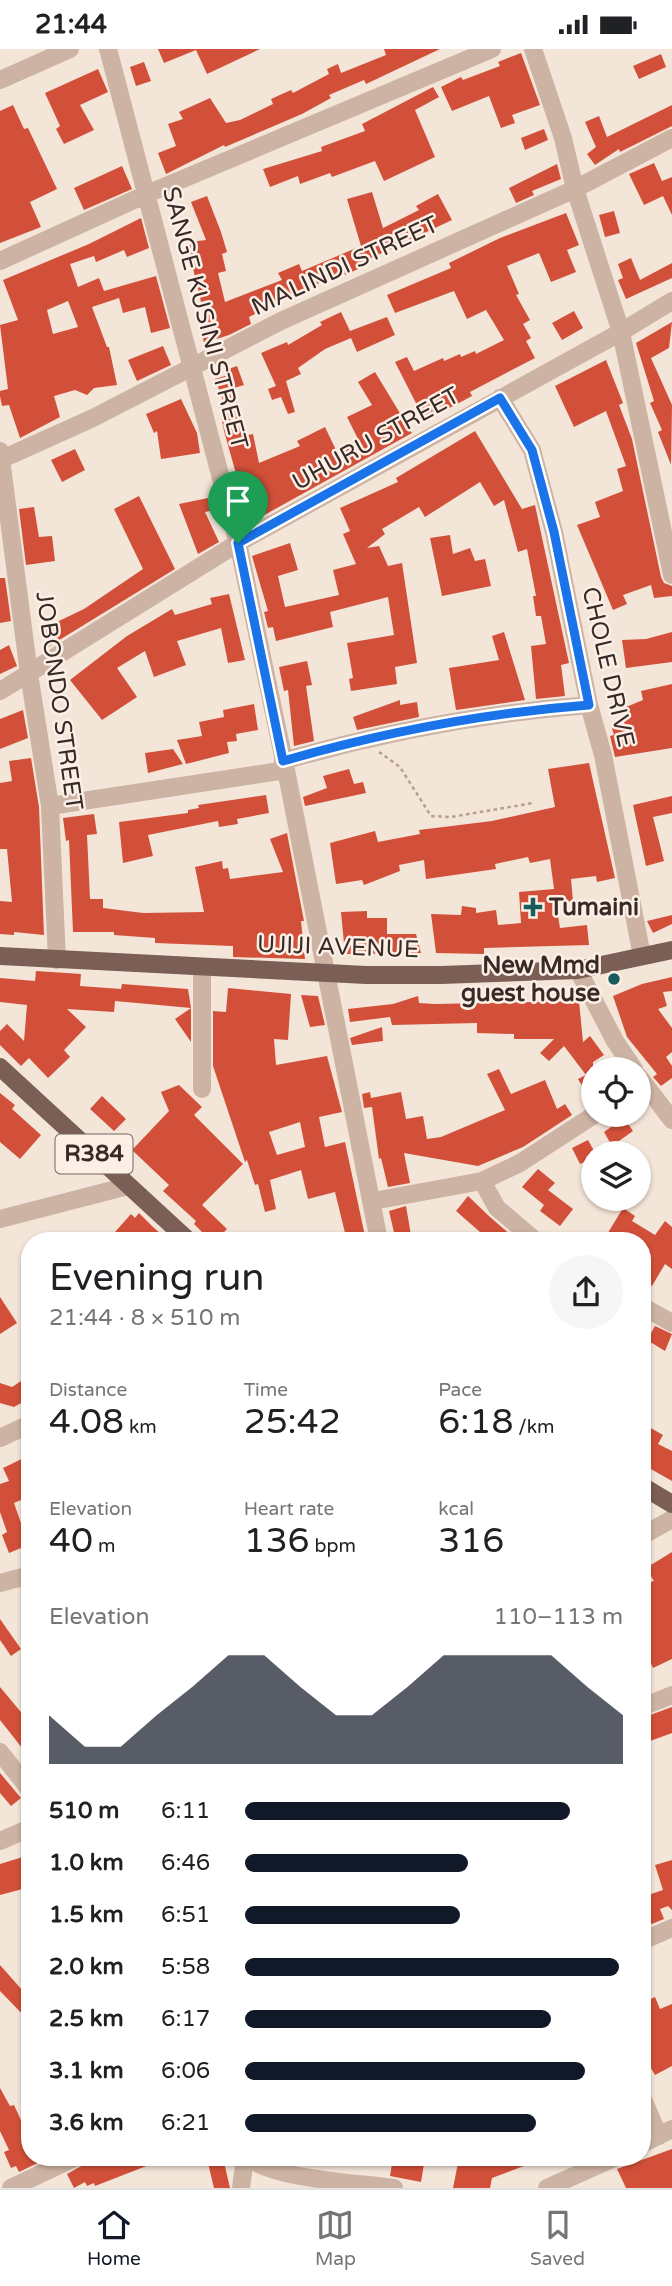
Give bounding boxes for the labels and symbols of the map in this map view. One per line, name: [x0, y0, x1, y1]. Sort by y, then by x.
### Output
street label: SANGE KUSINI STREET: [156, 183, 254, 453]
street label: MALINDI STREET: [247, 210, 443, 322]
street label: UHURU STREET: [287, 381, 465, 497]
pin: [208, 471, 268, 543]
street label: CHOLE DRIVE: [575, 584, 641, 750]
street label: JOBONDO STREET: [29, 590, 89, 813]
place label: Tumaini: [548, 893, 639, 922]
marker: Tumaini: [523, 897, 543, 917]
street label: UJIJI AVENUE: [257, 930, 419, 964]
place label: New Mmd guest house: [461, 951, 600, 1008]
marker: New Mmd guest house: [606, 971, 622, 987]
road number: R384: [56, 1135, 132, 1173]

